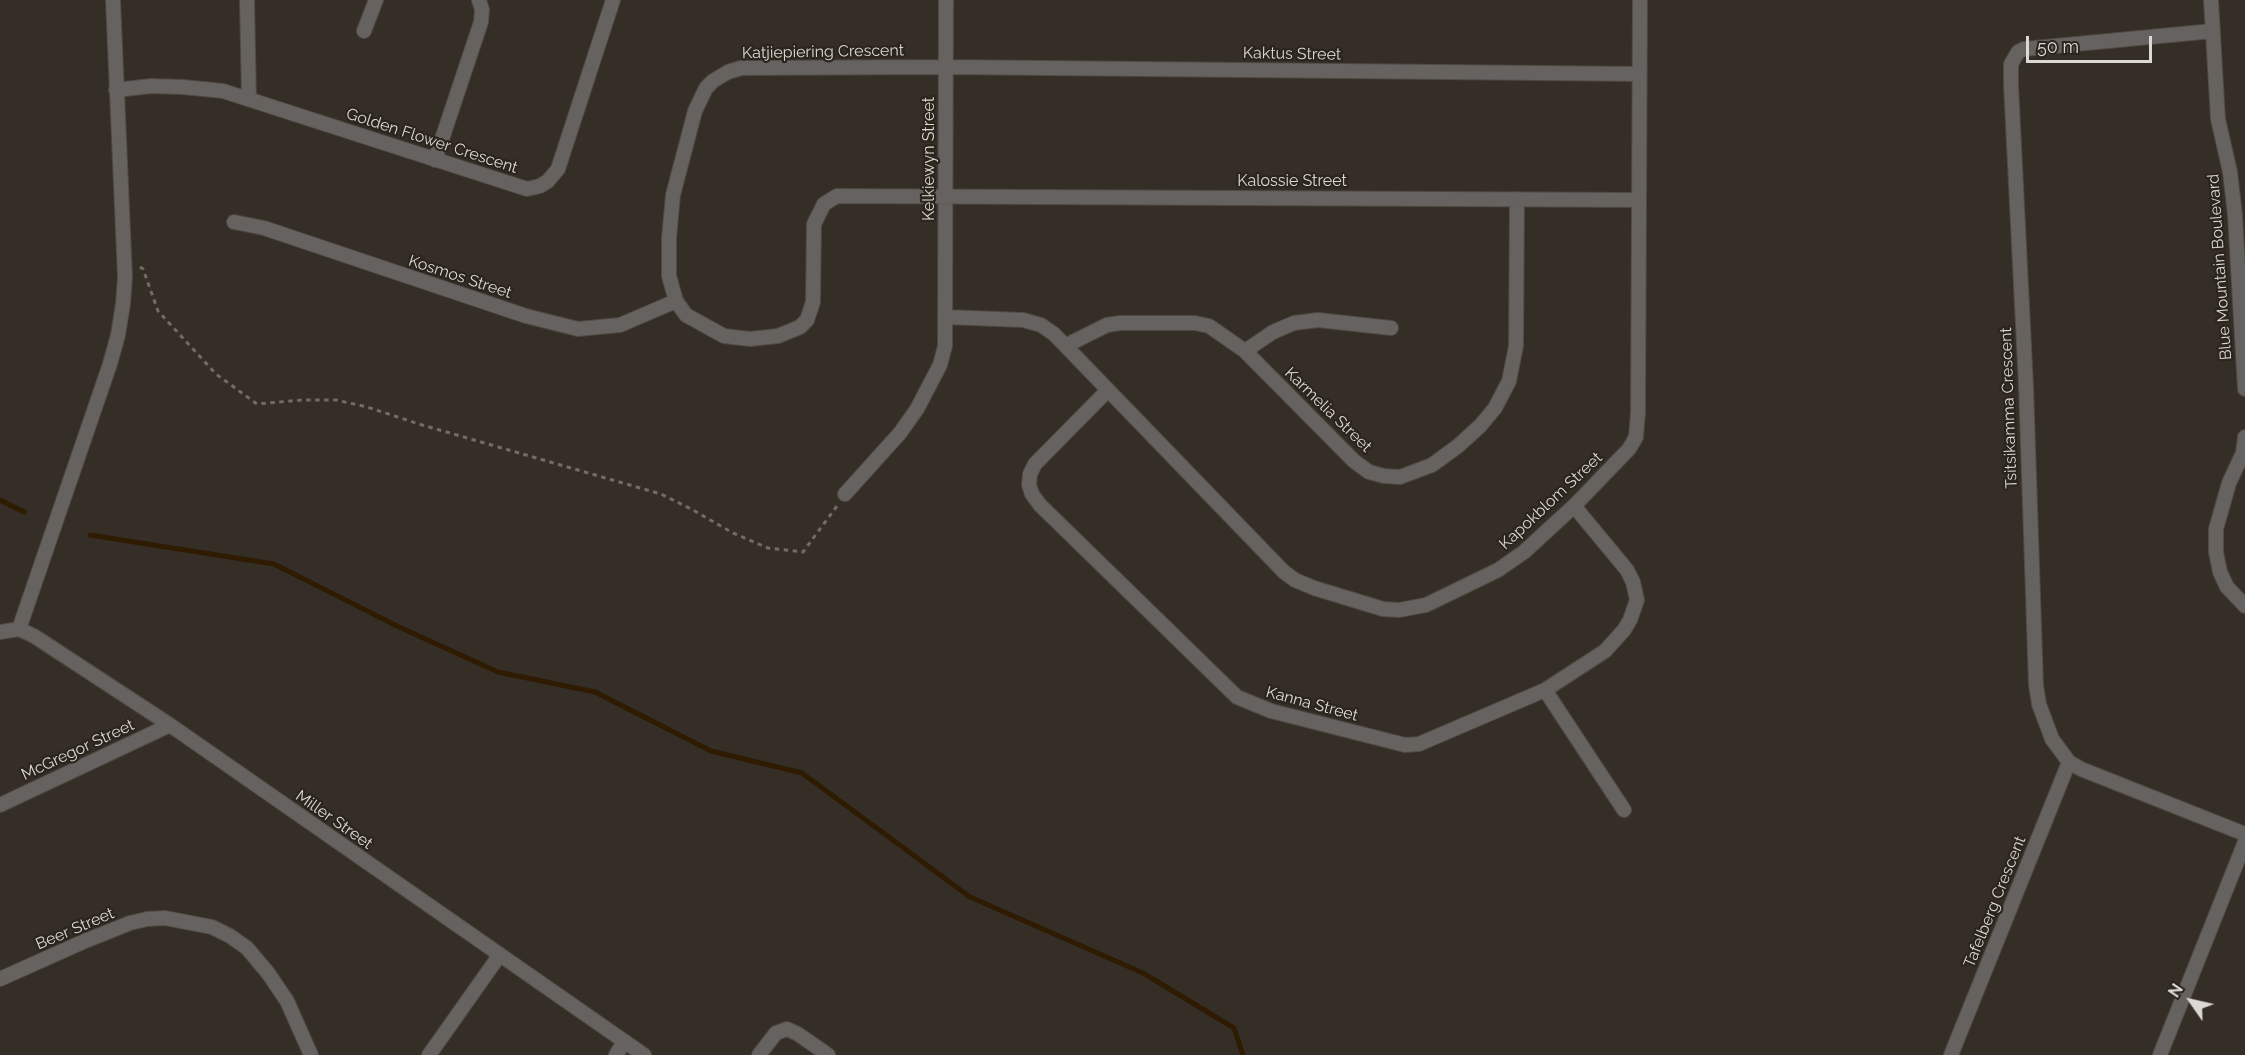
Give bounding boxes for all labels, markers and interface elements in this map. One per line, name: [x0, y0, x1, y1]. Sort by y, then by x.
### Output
scale bar: [2029, 24, 2155, 62]
text: 50 m: [2037, 36, 2079, 57]
street label: Katjiepiering Crescent: [742, 41, 904, 63]
street label: Kaktus Street: [1243, 44, 1341, 64]
street label: Kelkiewyn Street: [919, 97, 939, 221]
street label: Golden Flower Crescent: [344, 104, 520, 178]
street label: Kalossie Street: [1237, 171, 1347, 191]
street label: Blue Mountain Boulevard: [2204, 173, 2236, 361]
street label: Kosmos Street: [406, 251, 514, 303]
street label: Tsitsikamma Crescent: [1997, 327, 2021, 489]
street label: Karmelia Street: [1280, 364, 1376, 456]
street label: Kapokblom Street: [1496, 448, 1606, 554]
street label: Kanna Street: [1264, 682, 1360, 726]
street label: McGregor Street: [19, 715, 137, 785]
street label: Miller Street: [292, 786, 376, 854]
street label: Tafelberg Crescent: [1960, 833, 2030, 971]
street label: Beer Street: [33, 904, 117, 954]
north arrow: [2161, 971, 2221, 1031]
text: N: [2164, 980, 2187, 1001]

